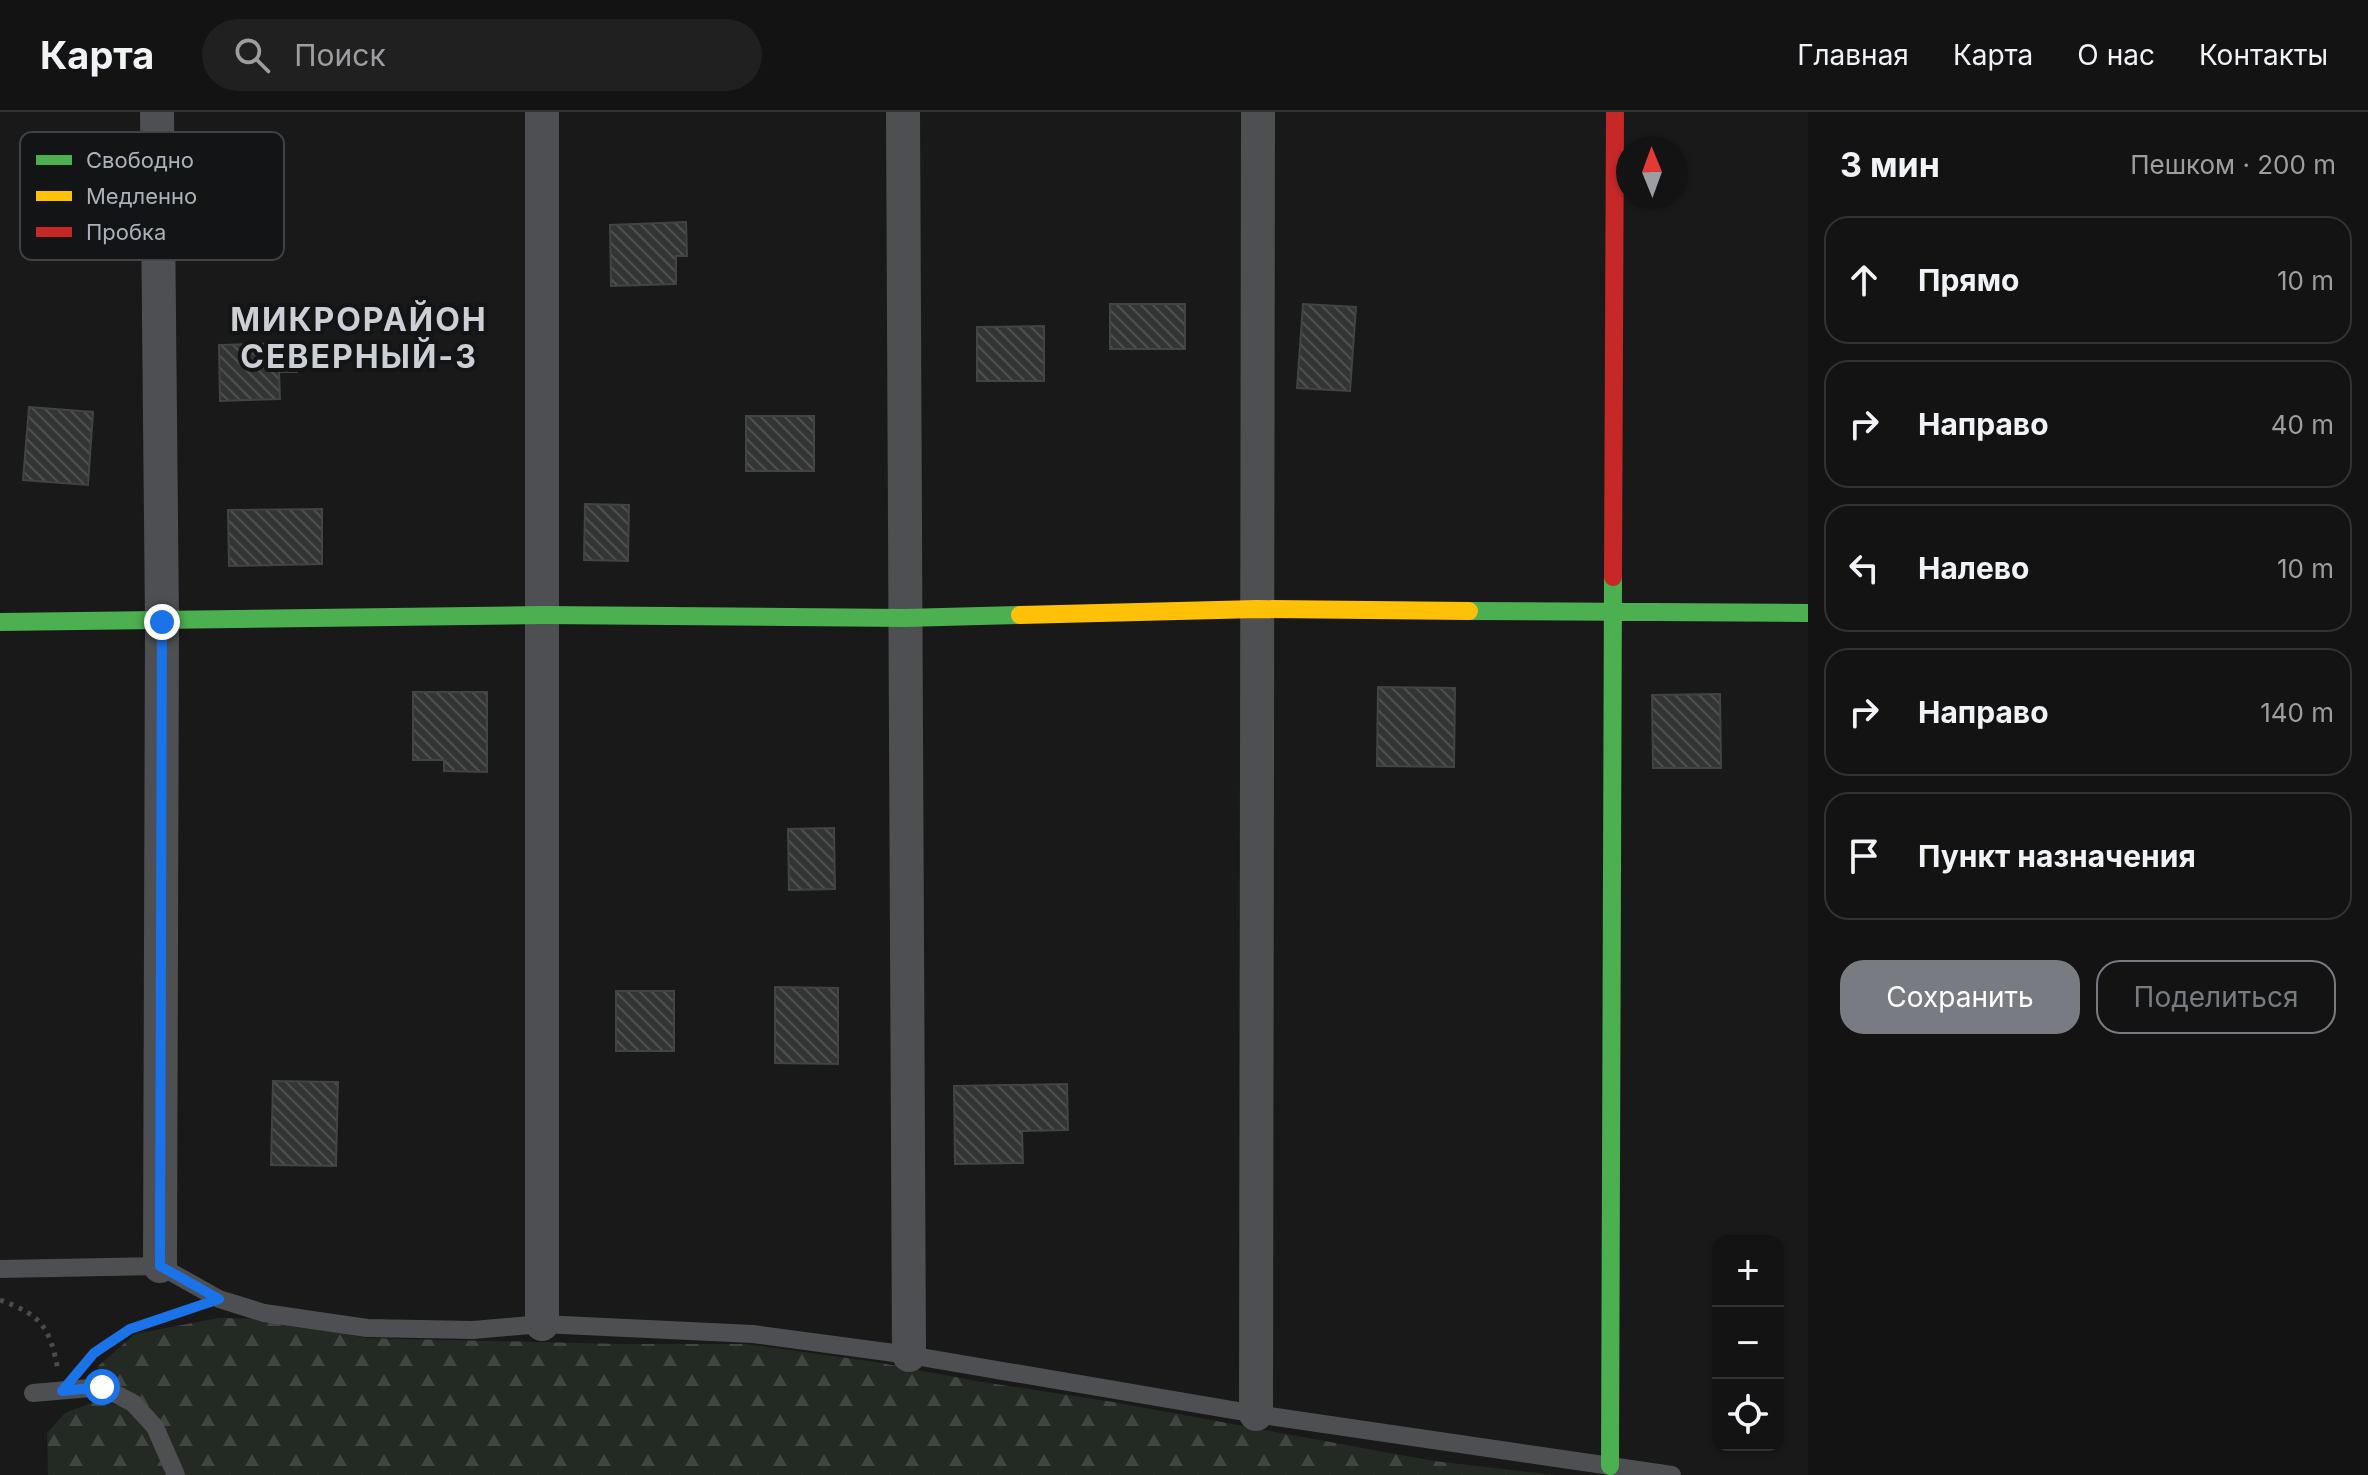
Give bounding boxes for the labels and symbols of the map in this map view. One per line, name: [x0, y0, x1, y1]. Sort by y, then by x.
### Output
legend: [20, 132, 284, 260]
north arrow: [1616, 136, 1688, 208]
text: Свободно: [86, 147, 194, 173]
text: Медленно: [86, 183, 197, 209]
text: Пробка: [86, 219, 166, 245]
district label: МИКРОРАЙОН СЕВЕРНЫЙ-3: [230, 300, 488, 376]
route end: [144, 604, 180, 640]
route start: [84, 1369, 120, 1405]

